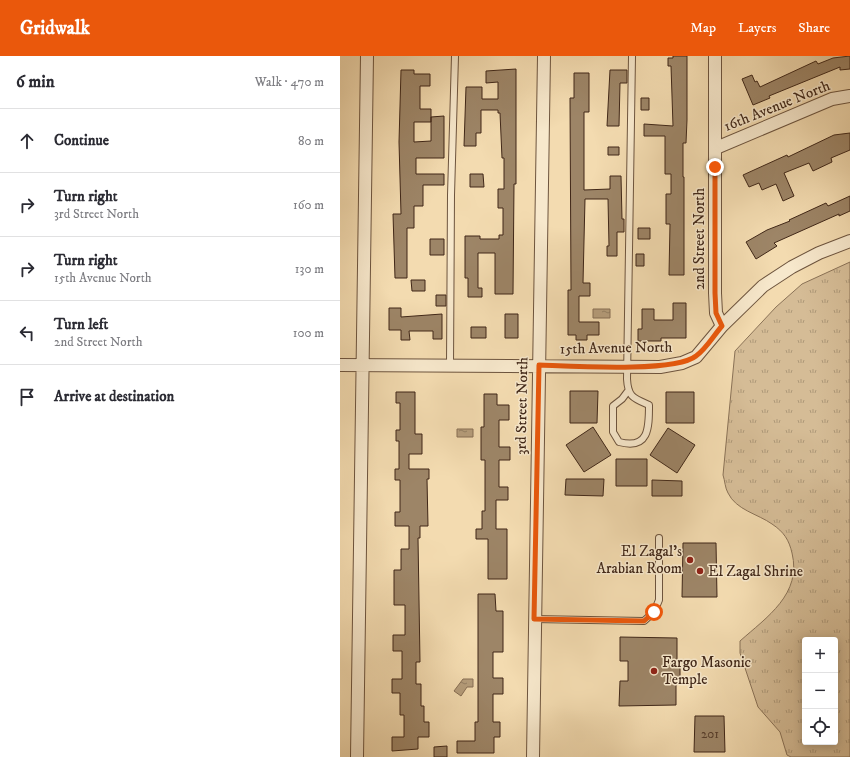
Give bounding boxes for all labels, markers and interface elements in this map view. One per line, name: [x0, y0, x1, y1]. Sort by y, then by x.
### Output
text: Gridwalk: [20, 17, 90, 40]
text: Map: [690, 19, 716, 37]
text: Layers: [738, 19, 776, 37]
text: Share: [798, 19, 830, 37]
text: 6 min: [16, 71, 55, 93]
text: Walk · 470 m: [255, 74, 324, 90]
street label: 16th Avenue North: [721, 76, 833, 136]
icon: ahead: [16, 130, 38, 152]
text: Continue: [54, 131, 109, 150]
text: 80 m: [298, 133, 324, 149]
route end: [706, 158, 724, 176]
text: Turn right: [54, 187, 117, 206]
street label: 2nd Street North: [690, 188, 709, 290]
icon: right: [16, 194, 38, 216]
text: 160 m: [293, 197, 324, 213]
text: 3rd Street North: [54, 206, 139, 222]
text: Turn right: [54, 251, 117, 270]
icon: right: [16, 258, 38, 280]
text: 130 m: [295, 261, 324, 277]
text: 15th Avenue North: [54, 270, 152, 286]
text: Turn left: [54, 315, 108, 334]
icon: left: [16, 322, 38, 344]
text: 100 m: [293, 325, 324, 341]
text: 2nd Street North: [54, 334, 142, 350]
street label: 15th Avenue North: [559, 338, 673, 358]
street label: 3rd Street North: [512, 357, 532, 455]
icon: arrive: [16, 386, 38, 408]
text: Arrive at destination: [54, 387, 174, 406]
place label: El Zagal's Arabian Room: [596, 542, 682, 578]
marker: El Zagal's Arabian Room: [685, 555, 695, 565]
place label: El Zagal Shrine: [708, 562, 803, 581]
marker: El Zagal Shrine: [695, 566, 705, 576]
route start: [645, 603, 663, 621]
map controls: [802, 637, 838, 745]
button: +: [802, 637, 838, 673]
place label: Fargo Masonic Temple: [662, 653, 752, 689]
marker: Fargo Masonic Temple: [649, 666, 659, 676]
button: −: [802, 673, 838, 709]
button: locate: [802, 709, 838, 745]
house number: 201: [701, 726, 719, 742]

